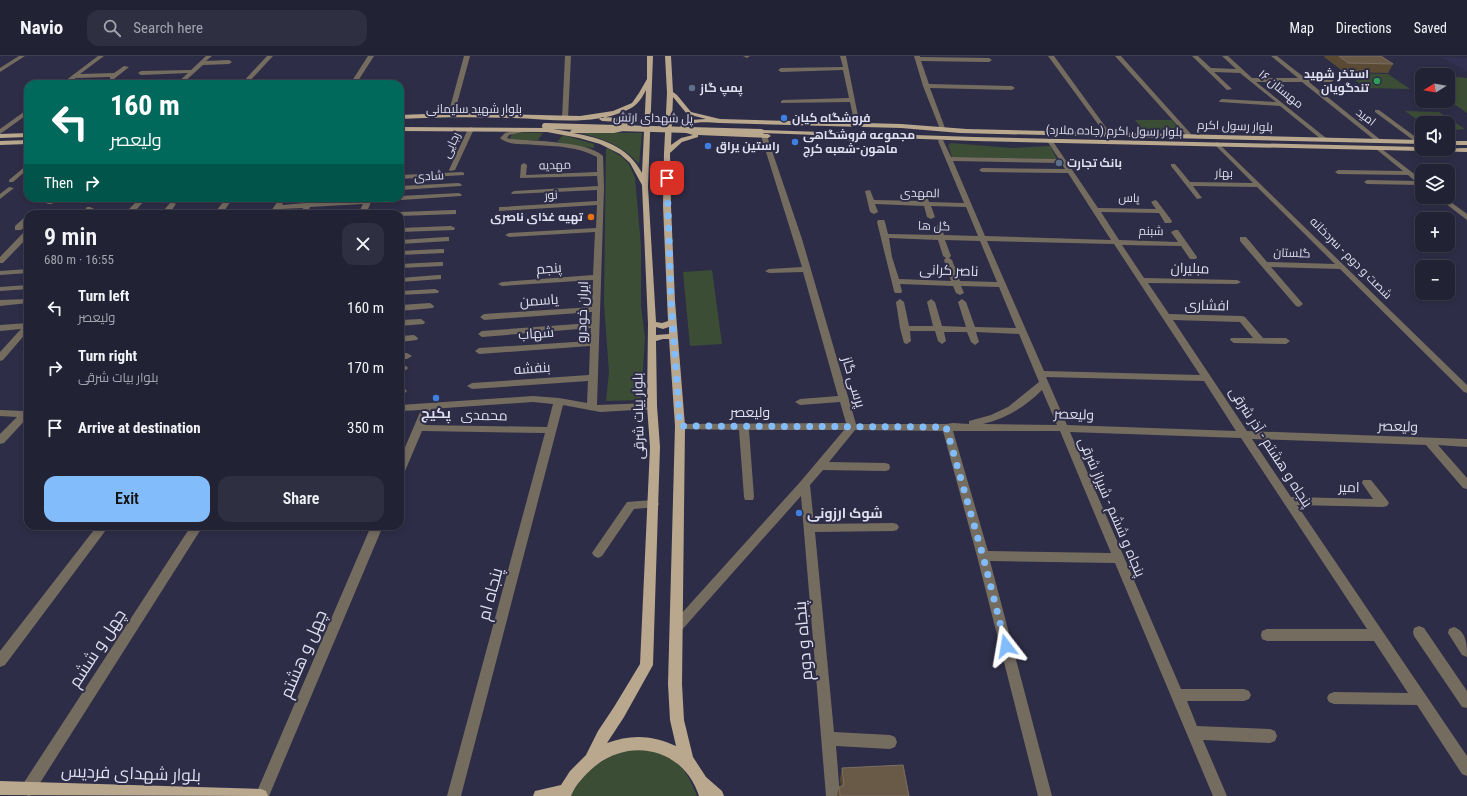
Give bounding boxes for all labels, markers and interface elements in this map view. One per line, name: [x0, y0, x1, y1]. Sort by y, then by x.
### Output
search box: [87, 10, 367, 46]
text: Navio: [20, 16, 63, 39]
icon: search: [101, 17, 123, 39]
text: Search here: [133, 19, 203, 37]
text: Map: [1290, 20, 1314, 36]
text: Directions: [1336, 20, 1392, 36]
text: Saved: [1414, 20, 1447, 36]
street label: مهستان ۱۶: [1256, 67, 1306, 111]
place label: استخر شهید تندگویان: [1304, 67, 1370, 96]
north arrow: [1415, 68, 1455, 108]
map controls: [1415, 68, 1455, 300]
marker: استخر شهید تندگویان: [1372, 76, 1382, 86]
place label: پمپ گاز: [699, 81, 743, 97]
marker: پمپ گاز: [687, 83, 697, 93]
text: 160 m: [110, 89, 180, 122]
icon: left: [44, 96, 96, 148]
street label: بلوار شهید سلیمانی: [426, 102, 522, 116]
street label: امید: [1353, 105, 1379, 129]
street label: پل شهدای ارتش: [613, 110, 694, 128]
place label: فروشگاه کیان: [792, 111, 871, 126]
marker: فروشگاه کیان: [779, 113, 789, 123]
button: sound: [1415, 116, 1455, 156]
street label: بلوار رسول اکرم: [1197, 118, 1273, 135]
street label: بلوار رسول اکرم (جاده ملارد): [1046, 123, 1182, 140]
place label: مجموعه فروشگاهی ماهون-شعبه کرج: [803, 128, 915, 158]
text: ولیعصر: [110, 129, 162, 150]
street label: رجایی: [439, 130, 463, 160]
marker: مجموعه فروشگاهی ماهون-شعبه کرج: [790, 137, 800, 147]
place label: راستین یراق: [716, 139, 780, 154]
marker: راستین یراق: [703, 141, 713, 151]
place label: بانک تجارت: [1067, 156, 1122, 171]
street label: مهدیه: [539, 157, 571, 173]
marker: بانک تجارت: [1054, 158, 1064, 168]
pin: [650, 161, 684, 195]
button: layers: [1415, 164, 1455, 204]
street label: بهار: [1214, 166, 1233, 180]
icon: arrive: [656, 167, 678, 189]
street label: شادی: [414, 168, 444, 184]
icon: right: [81, 172, 103, 194]
text: Then: [44, 174, 73, 192]
street label: المهدی: [900, 186, 940, 200]
street label: نور: [543, 188, 558, 203]
street label: یاس: [1118, 191, 1141, 205]
place label: تهیه غذای ناصری: [490, 210, 584, 225]
marker: تهیه غذای ناصری: [586, 212, 596, 222]
button: +: [1415, 212, 1455, 252]
street label: شصت و دوم - سردخانه: [1307, 214, 1395, 303]
street label: گل ها: [918, 218, 950, 234]
text: 9 min: [44, 223, 97, 251]
button: close: [342, 223, 384, 265]
street label: شبنم: [1138, 224, 1164, 239]
street label: گلستان: [1273, 245, 1311, 261]
text: 680 m · 16:55: [44, 252, 114, 267]
street label: پنجم: [536, 259, 563, 279]
street label: مبلیران: [1170, 260, 1210, 276]
button: −: [1415, 260, 1455, 300]
street label: ناصر کرانی: [919, 261, 979, 279]
street label: ایران خودرو: [573, 281, 591, 343]
text: Turn left: [78, 287, 129, 305]
street label: یاسمن: [519, 291, 559, 309]
icon: left: [44, 297, 66, 319]
street label: افشاری: [1185, 297, 1229, 313]
text: 160 m: [347, 299, 384, 317]
text: ولیعصر: [78, 310, 115, 325]
street label: شهاب: [517, 324, 555, 342]
text: Turn right: [78, 347, 137, 365]
street label: پرسی گاز: [837, 354, 869, 410]
icon: right: [44, 357, 66, 379]
text: 170 m: [347, 359, 384, 377]
street label: بنفشه: [513, 359, 551, 377]
text: بلوار بیات شرقی: [78, 370, 158, 385]
street label: بلوار بیات شرقی: [629, 373, 647, 459]
street label: پنجاه و هشتم - آذر شرقی: [1224, 384, 1316, 511]
marker: پکیج: [431, 393, 441, 403]
street label: ولیعصر: [729, 404, 770, 420]
place label: پکیج: [421, 405, 451, 424]
street label: ولیعصر: [1053, 405, 1094, 423]
street label: محمدی: [460, 407, 508, 423]
icon: arrive: [44, 417, 66, 439]
street label: ولیعصر: [1377, 417, 1418, 435]
text: Arrive at destination: [78, 419, 201, 437]
text: 350 m: [347, 419, 384, 437]
street label: پنجاه و ششم - شیراز شرقی: [1074, 435, 1149, 580]
button: Exit: [44, 476, 210, 522]
button: Share: [218, 476, 384, 522]
street label: امیر: [1337, 479, 1360, 495]
place label: شوک ارزونی: [807, 505, 883, 522]
marker: شوک ارزونی: [794, 508, 804, 518]
street label: پنجاه ام: [473, 565, 509, 623]
street label: پنجاه و دوم: [790, 600, 818, 682]
street label: چهل و ششم: [64, 605, 131, 692]
street label: چهل و هشتم: [275, 607, 332, 702]
position arrow: [985, 625, 1027, 667]
street label: بلوار شهدای فردیس: [61, 761, 201, 786]

